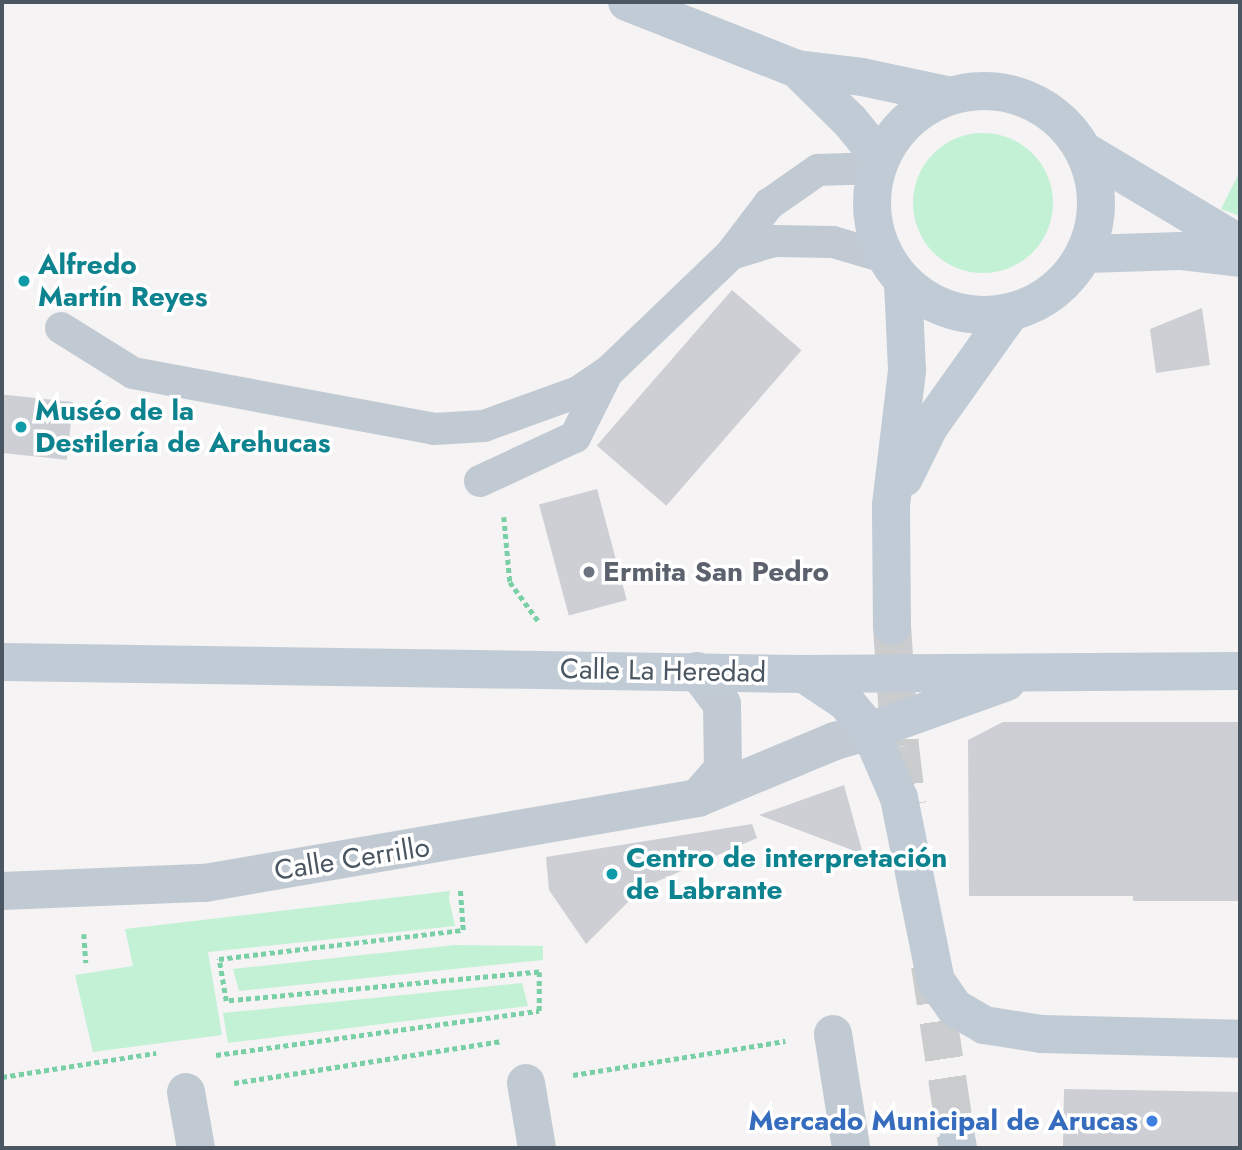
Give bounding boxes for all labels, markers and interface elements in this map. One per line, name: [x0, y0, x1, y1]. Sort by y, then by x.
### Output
place label: Alfredo Martín Reyes: [38, 248, 207, 314]
marker: Alfredo Martín Reyes: [16, 273, 32, 289]
place label: Muséo de la Destilería de Arehucas: [35, 394, 330, 460]
marker: Muséo de la Destilería de Arehucas: [13, 419, 29, 435]
place label: Ermita San Pedro: [603, 555, 829, 589]
marker: Ermita San Pedro: [581, 564, 597, 580]
street label: Calle La Heredad: [560, 652, 766, 690]
street label: Calle Cerrillo: [272, 830, 432, 888]
place label: Centro de interpretación de Labrante: [626, 841, 947, 907]
marker: Centro de interpretación de Labrante: [604, 866, 620, 882]
place label: Mercado Municipal de Arucas: [748, 1104, 1138, 1138]
marker: Mercado Municipal de Arucas: [1144, 1113, 1160, 1129]

